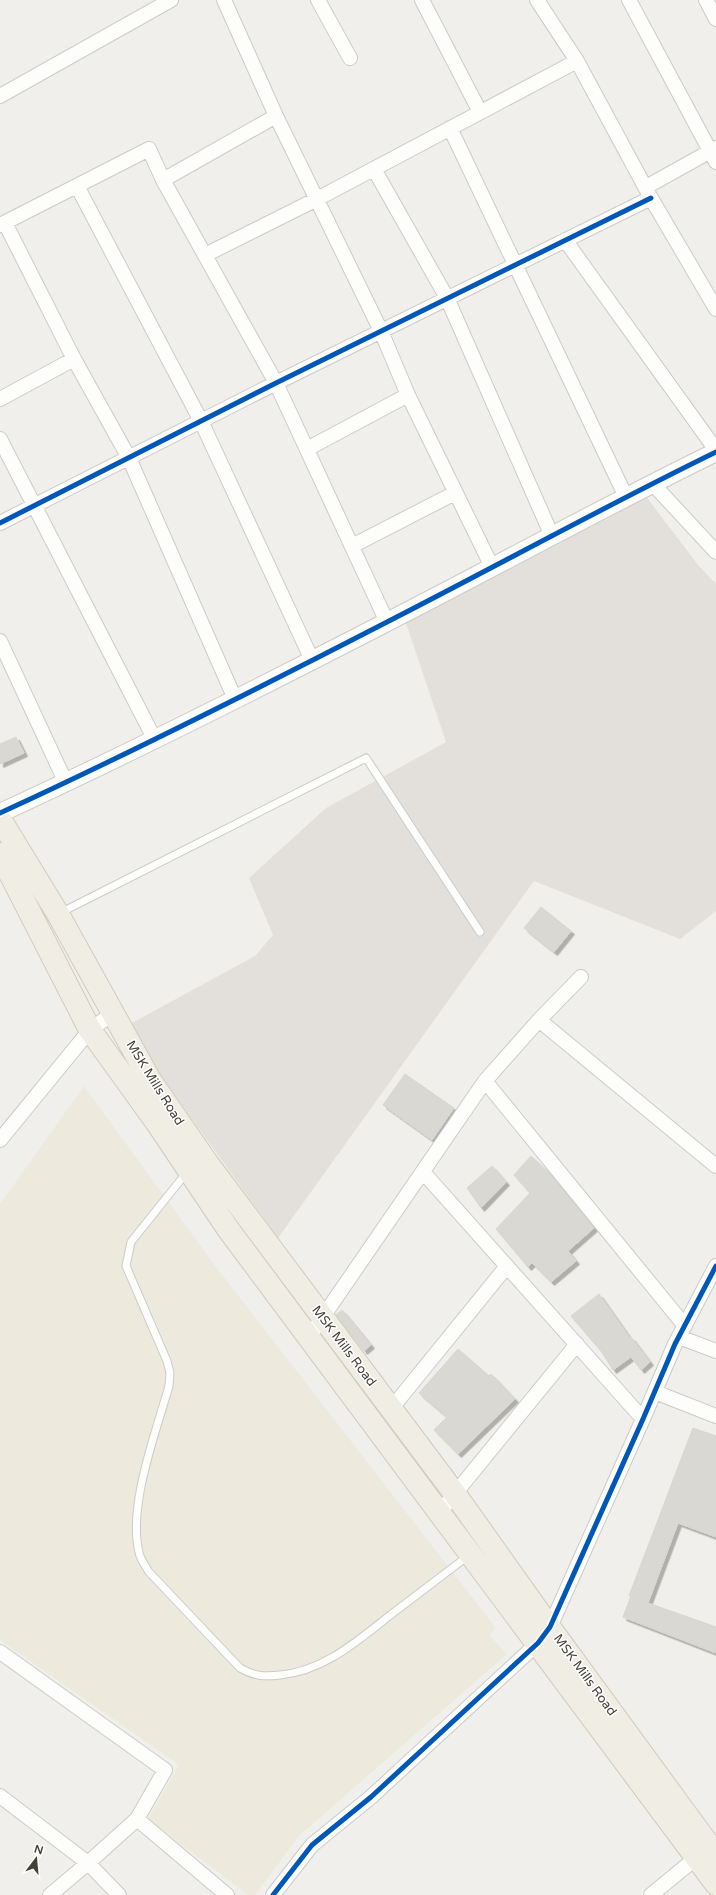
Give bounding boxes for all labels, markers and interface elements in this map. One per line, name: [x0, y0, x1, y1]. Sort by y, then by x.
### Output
street label: MSK Mills Road: [122, 1038, 188, 1128]
street label: MSK Mills Road: [308, 1302, 380, 1390]
street label: MSK Mills Road: [550, 1631, 620, 1719]
north arrow: [16, 1839, 56, 1879]
text: N: [33, 1842, 45, 1857]

